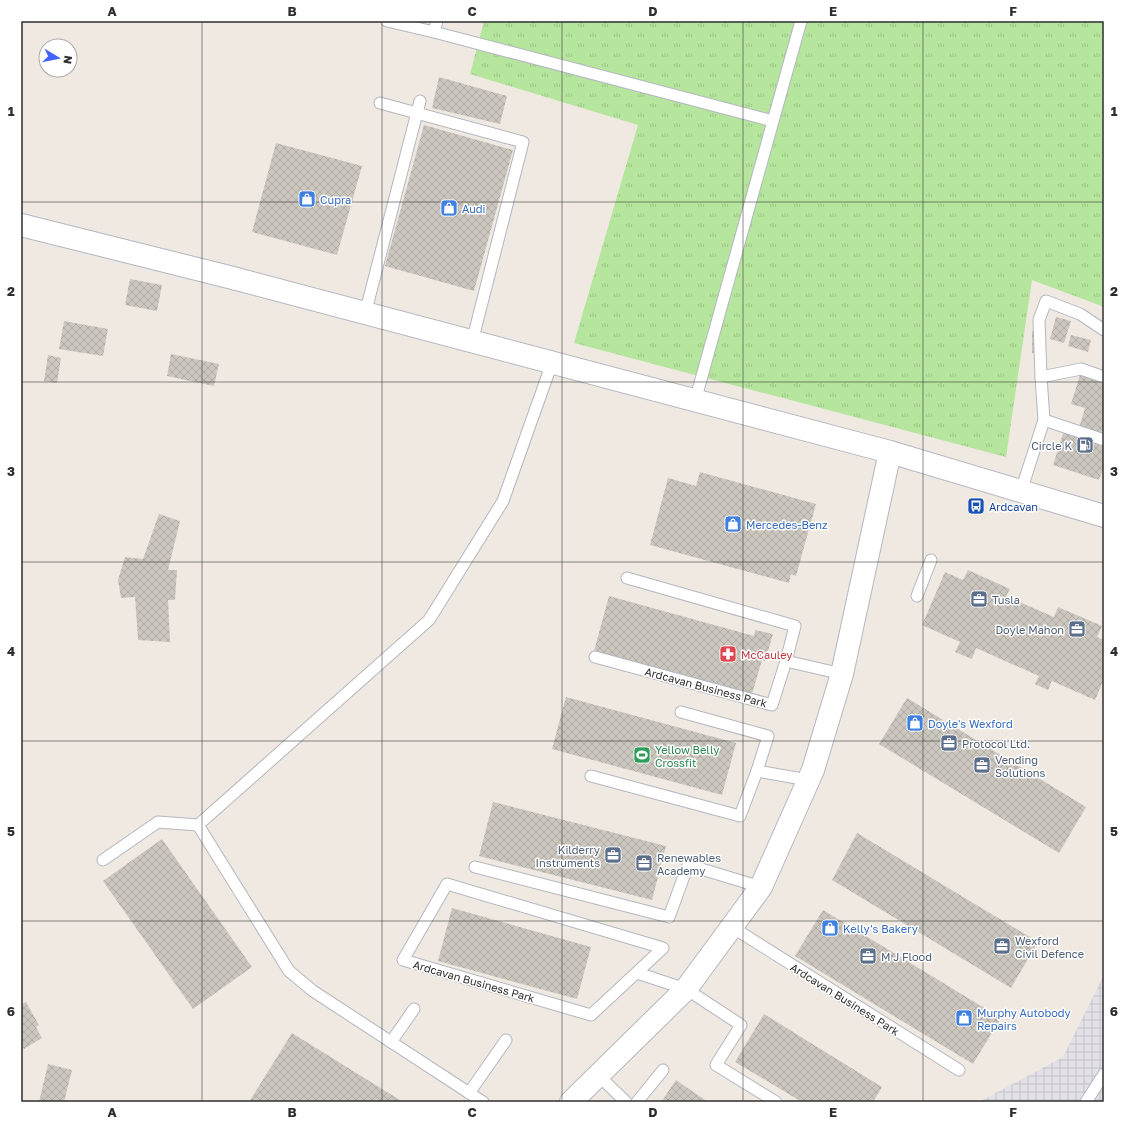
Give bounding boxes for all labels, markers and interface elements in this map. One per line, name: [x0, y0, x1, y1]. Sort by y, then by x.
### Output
text: A: [107, 3, 117, 19]
text: B: [287, 3, 297, 19]
text: C: [467, 3, 477, 19]
text: D: [648, 3, 658, 19]
text: E: [829, 3, 837, 19]
text: F: [1009, 3, 1017, 19]
north arrow: [38, 38, 78, 78]
text: N: [61, 55, 75, 65]
text: 1: [8, 103, 15, 119]
text: 1: [1111, 103, 1118, 119]
shop icon: Cupra: [297, 189, 317, 209]
place label: Cupra: [320, 193, 351, 206]
shop icon: Audi: [439, 198, 459, 218]
place label: Audi: [462, 202, 486, 215]
text: 2: [7, 283, 15, 299]
text: 2: [1110, 283, 1118, 299]
fuel station icon: Circle K: [1075, 435, 1095, 455]
place label: Circle K: [1031, 439, 1072, 452]
text: 3: [7, 463, 15, 479]
text: 3: [1110, 463, 1118, 479]
bus stop icon: Ardcavan: [966, 496, 986, 516]
place label: Ardcavan: [989, 500, 1038, 513]
shop icon: Mercedes-Benz: [723, 514, 743, 534]
place label: Mercedes-Benz: [746, 518, 828, 531]
office icon: Tusla: [969, 589, 989, 609]
place label: Tusla: [992, 593, 1020, 606]
office icon: Doyle Mahon: [1067, 619, 1087, 639]
place label: Doyle Mahon: [995, 623, 1064, 636]
text: 4: [7, 643, 15, 659]
text: 4: [1110, 643, 1118, 659]
pharmacy icon: McCauley: [718, 644, 738, 664]
place label: McCauley: [741, 648, 793, 661]
street label: Ardcavan Business Park: [643, 664, 769, 710]
shop icon: Doyle's Wexford: [905, 713, 925, 733]
place label: Doyle's Wexford: [928, 717, 1013, 730]
office icon: Protocol Ltd.: [939, 733, 959, 753]
place label: Protocol Ltd.: [962, 737, 1030, 750]
place label: Yellow Belly Crossfit: [655, 743, 719, 769]
sports icon: Yellow Belly Crossfit: [632, 745, 652, 765]
place label: Vending Solutions: [995, 753, 1046, 779]
office icon: Vending Solutions: [972, 755, 992, 775]
text: 5: [7, 823, 15, 839]
text: 5: [1110, 823, 1118, 839]
place label: Kilderry Instruments: [536, 843, 600, 869]
office icon: Kilderry Instruments: [603, 845, 623, 865]
place label: Renewables Academy: [657, 851, 721, 877]
office icon: Renewables Academy: [634, 853, 654, 873]
shop icon: Kelly's Bakery: [820, 918, 840, 938]
place label: Kelly's Bakery: [843, 922, 918, 935]
place label: Wexford Civil Defence: [1015, 934, 1084, 960]
office icon: Wexford Civil Defence: [992, 936, 1012, 956]
office icon: M J Flood: [858, 946, 878, 966]
place label: M J Flood: [881, 950, 932, 963]
street label: Ardcavan Business Park: [412, 957, 536, 1005]
street label: Ardcavan Business Park: [788, 960, 902, 1038]
text: 6: [7, 1003, 15, 1019]
text: 6: [1110, 1003, 1118, 1019]
place label: Murphy Autobody Repairs: [977, 1006, 1071, 1032]
shop icon: Murphy Autobody Repairs: [954, 1008, 974, 1028]
text: A: [107, 1104, 117, 1120]
text: B: [287, 1104, 297, 1120]
text: C: [467, 1104, 477, 1120]
text: D: [648, 1104, 658, 1120]
text: E: [829, 1104, 837, 1120]
text: F: [1009, 1104, 1017, 1120]

